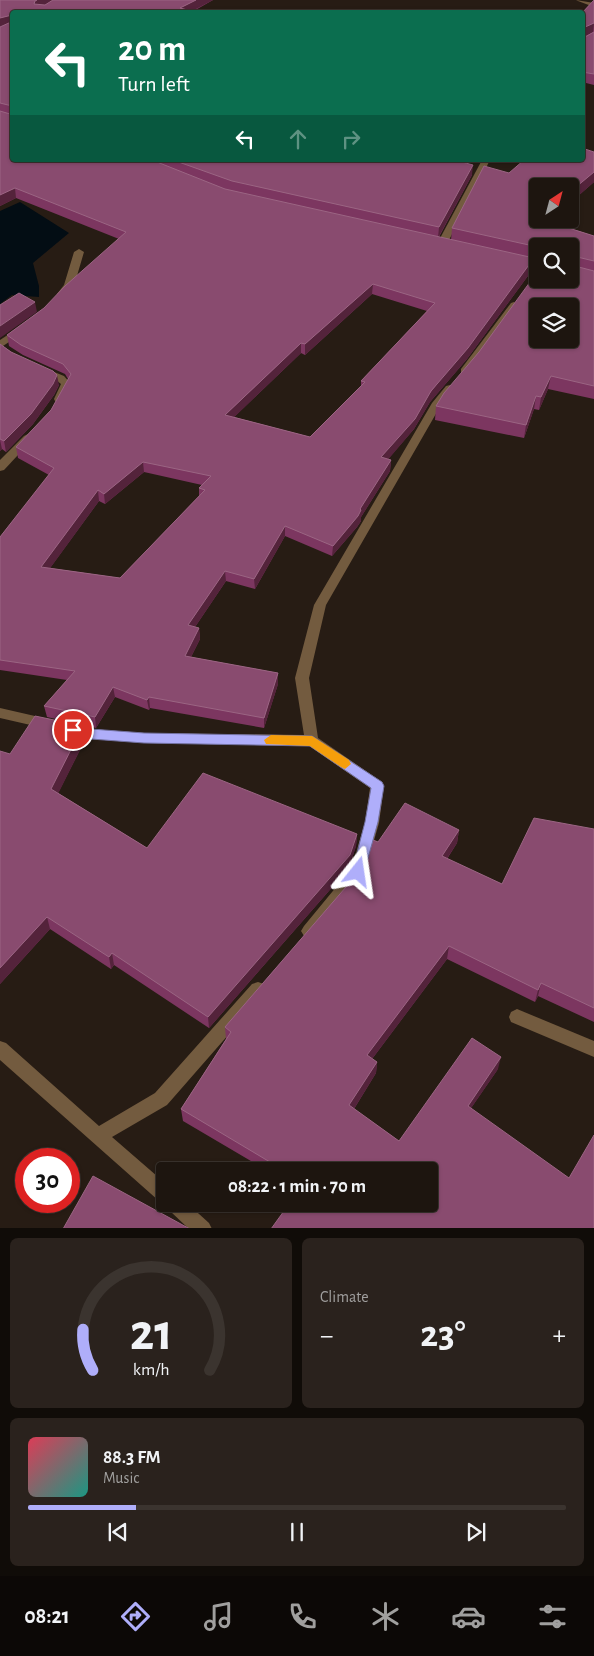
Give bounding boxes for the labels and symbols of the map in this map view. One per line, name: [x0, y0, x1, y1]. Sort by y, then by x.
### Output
north arrow: [529, 178, 579, 228]
pin: [52, 709, 94, 751]
position arrow: [331, 845, 383, 897]
speed limit sign: 30: [15, 1148, 80, 1213]

